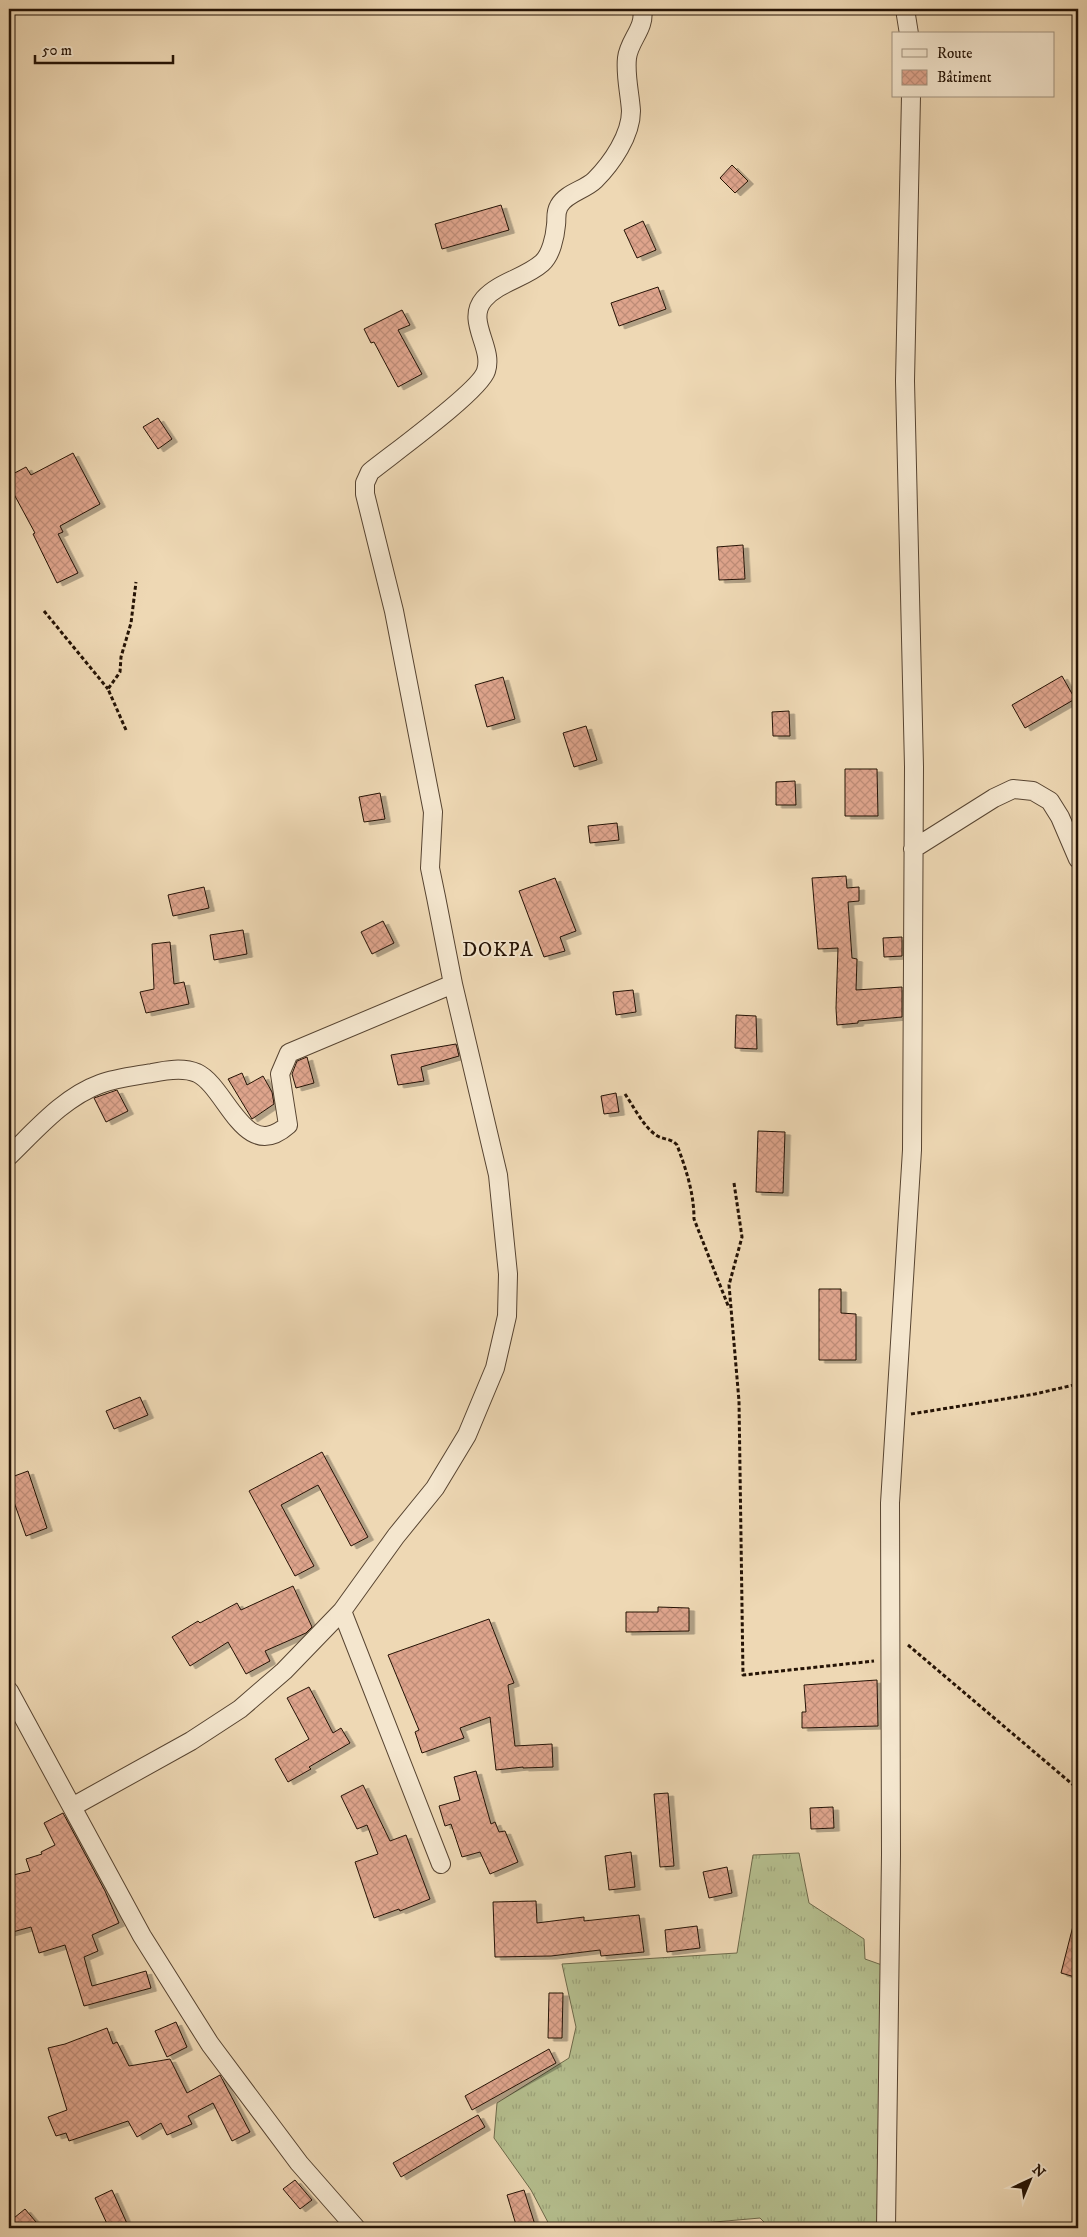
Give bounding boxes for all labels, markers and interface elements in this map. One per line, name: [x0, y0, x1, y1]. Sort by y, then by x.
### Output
scale bar: [35, 32, 172, 64]
legend: [892, 32, 1054, 98]
text: 50 m: [42, 41, 72, 60]
text: Route: [937, 44, 972, 63]
text: Bâtiment: [937, 68, 992, 87]
district label: DOKPA: [462, 938, 534, 963]
north arrow: [1004, 2154, 1054, 2204]
text: N: [1028, 2161, 1049, 2182]

